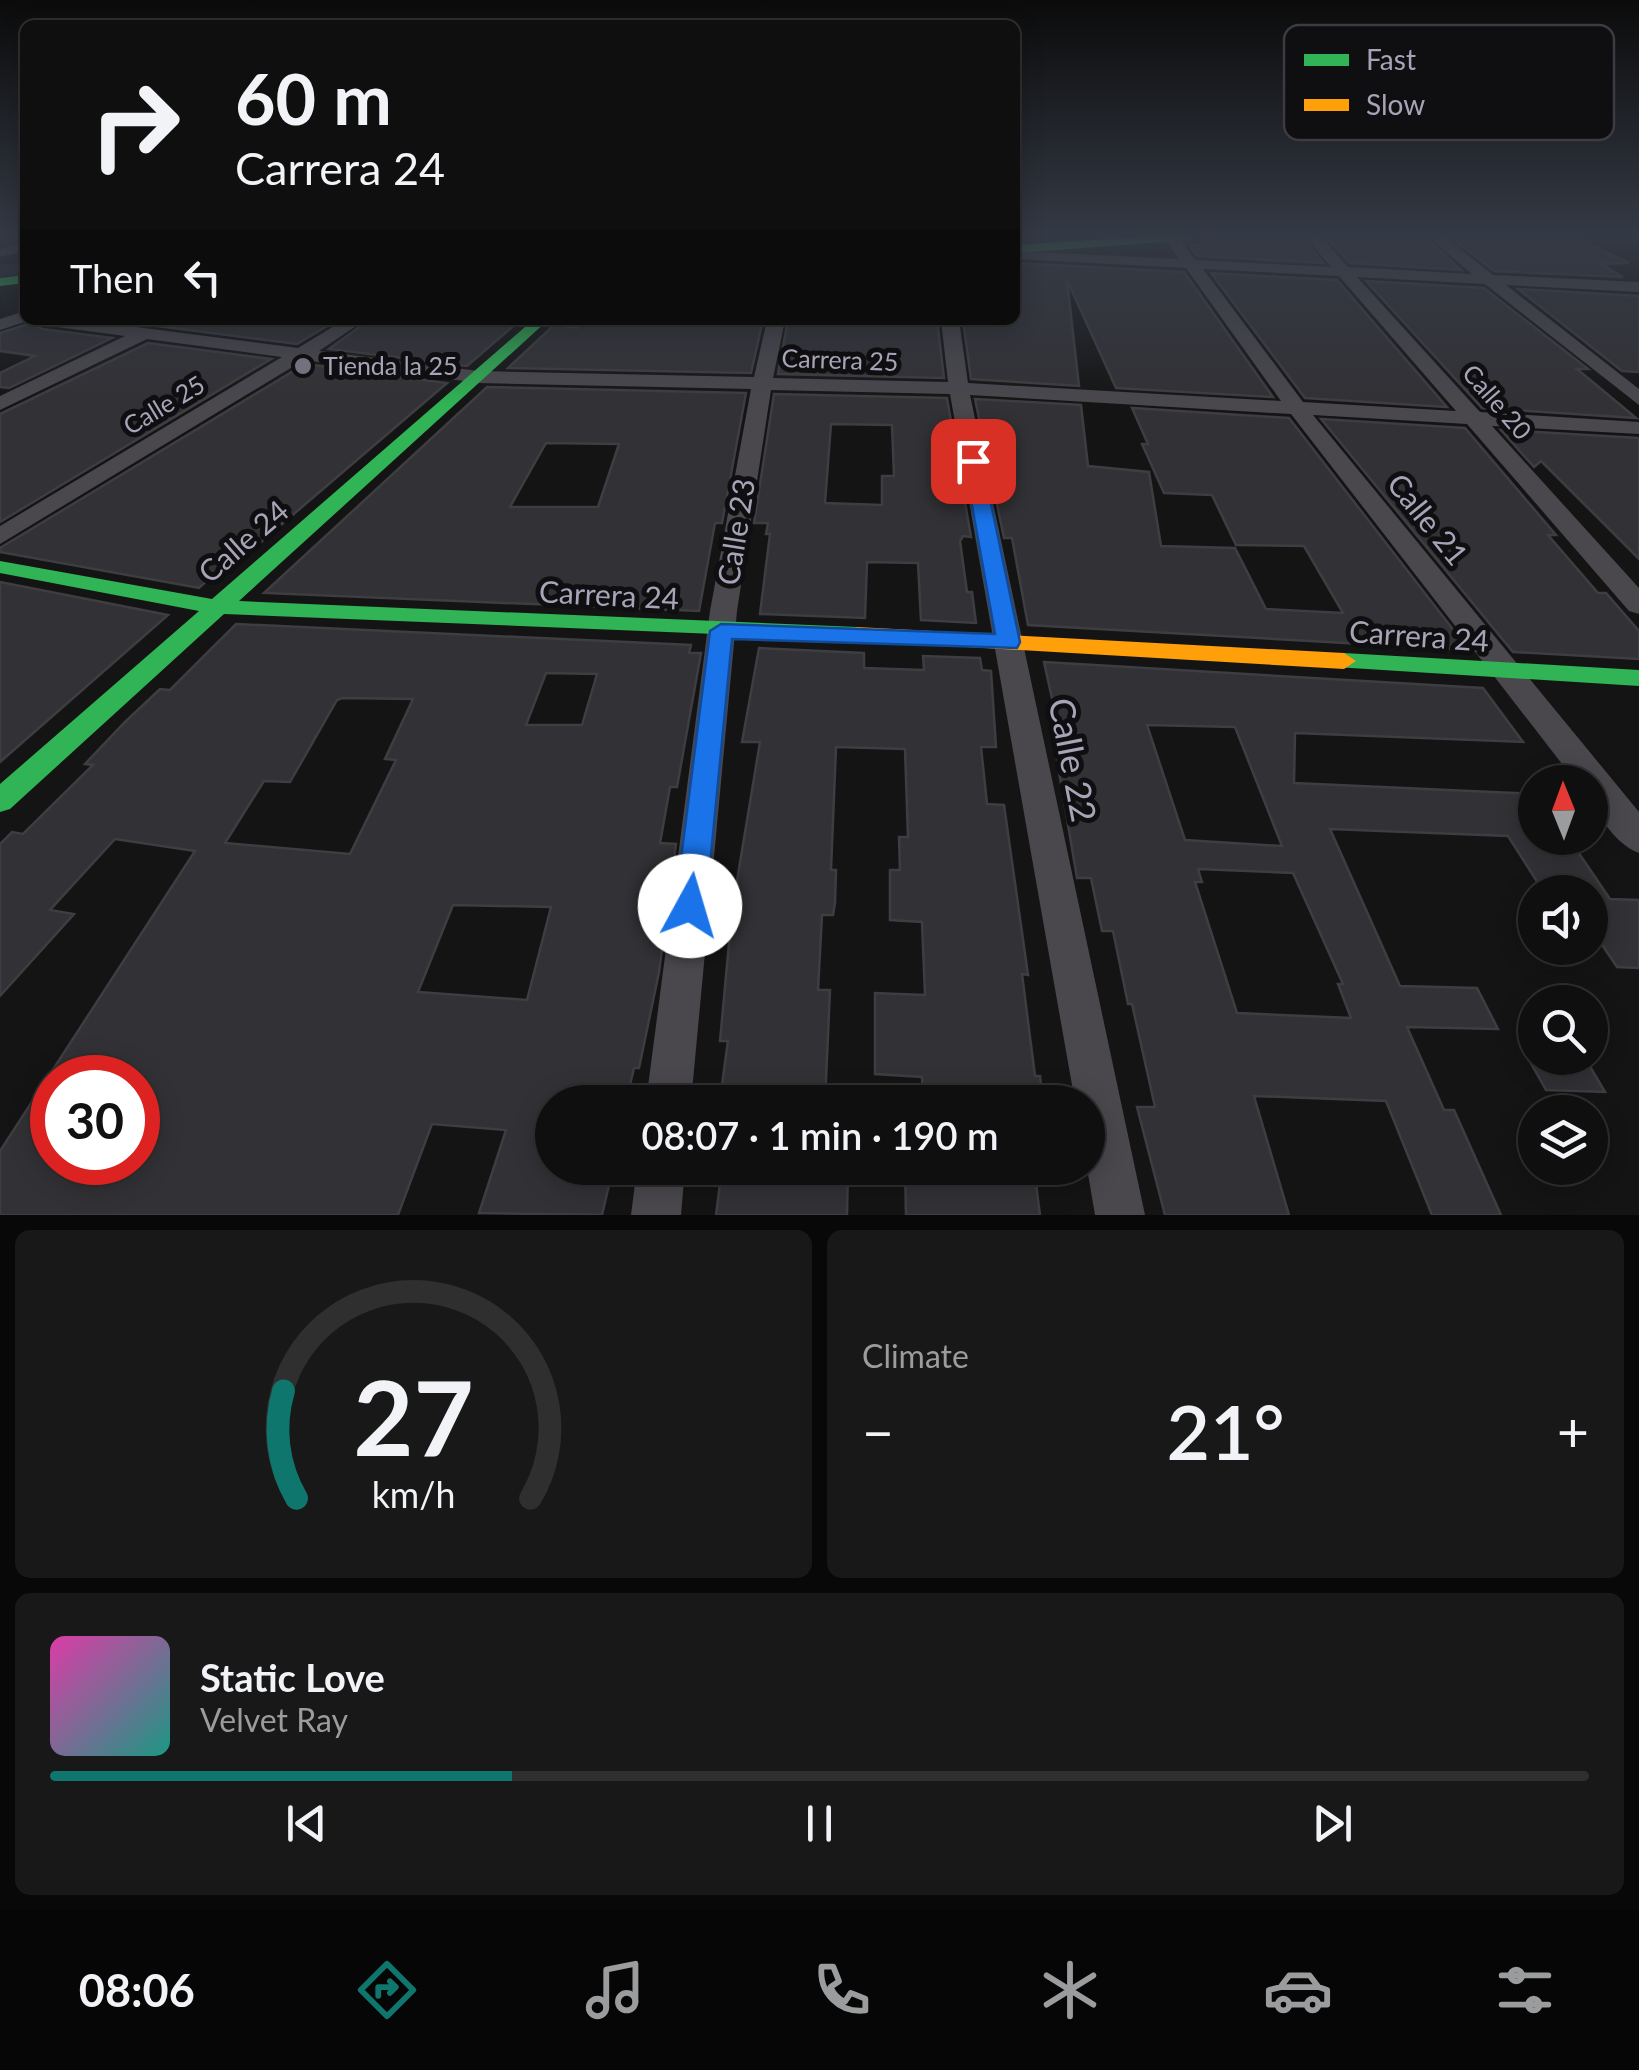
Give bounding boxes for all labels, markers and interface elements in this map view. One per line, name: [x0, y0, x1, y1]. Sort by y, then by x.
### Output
legend: [1284, 25, 1614, 140]
text: Fast: [1366, 42, 1416, 76]
text: 60 m: [235, 56, 392, 140]
icon: right: [70, 60, 200, 190]
text: Slow: [1366, 87, 1425, 121]
text: Carrera 24: [235, 141, 445, 195]
icon: left: [175, 250, 230, 305]
text: Then: [70, 255, 155, 301]
street label: Carrera 25: [781, 342, 899, 376]
place label: Tienda la 25: [323, 350, 457, 380]
marker: Tienda la 25: [292, 355, 314, 377]
street label: Calle 20: [1457, 358, 1538, 445]
street label: Calle 25: [117, 368, 210, 440]
pin: [931, 419, 1016, 504]
icon: arrive: [946, 434, 1001, 489]
street label: Calle 21: [1381, 466, 1476, 572]
street label: Calle 23: [709, 476, 761, 588]
street label: Calle 24: [190, 492, 295, 589]
street label: Carrera 24: [538, 572, 680, 616]
street label: Carrera 24: [1348, 612, 1490, 658]
street label: Calle 22: [1041, 694, 1107, 825]
north arrow: [1518, 765, 1608, 855]
map controls: [1518, 765, 1608, 1185]
position arrow: [638, 854, 742, 958]
button: sound: [1518, 875, 1608, 965]
button: search: [1518, 985, 1608, 1075]
speed limit sign: 30: [30, 1055, 160, 1185]
button: layers: [1518, 1095, 1608, 1185]
text: 08:07 · 1 min · 190 m: [642, 1112, 998, 1158]
text: Climate: [862, 1336, 969, 1375]
text: 27: [353, 1353, 474, 1478]
text: 21°: [1166, 1386, 1285, 1476]
text: −: [862, 1398, 894, 1464]
text: +: [1557, 1398, 1589, 1464]
text: km/h: [372, 1473, 455, 1516]
text: Static Love: [200, 1654, 385, 1700]
text: Velvet Ray: [200, 1700, 348, 1739]
icon: previous: [279, 1796, 334, 1851]
icon: pause: [792, 1796, 847, 1851]
icon: next: [1305, 1796, 1360, 1851]
icon: directions: [352, 1955, 422, 2025]
icon: music: [580, 1955, 650, 2025]
icon: phone: [807, 1955, 877, 2025]
icon: climate: [1035, 1955, 1105, 2025]
icon: car: [1263, 1955, 1333, 2025]
icon: filters: [1490, 1955, 1560, 2025]
text: 08:06: [79, 1963, 195, 2017]

